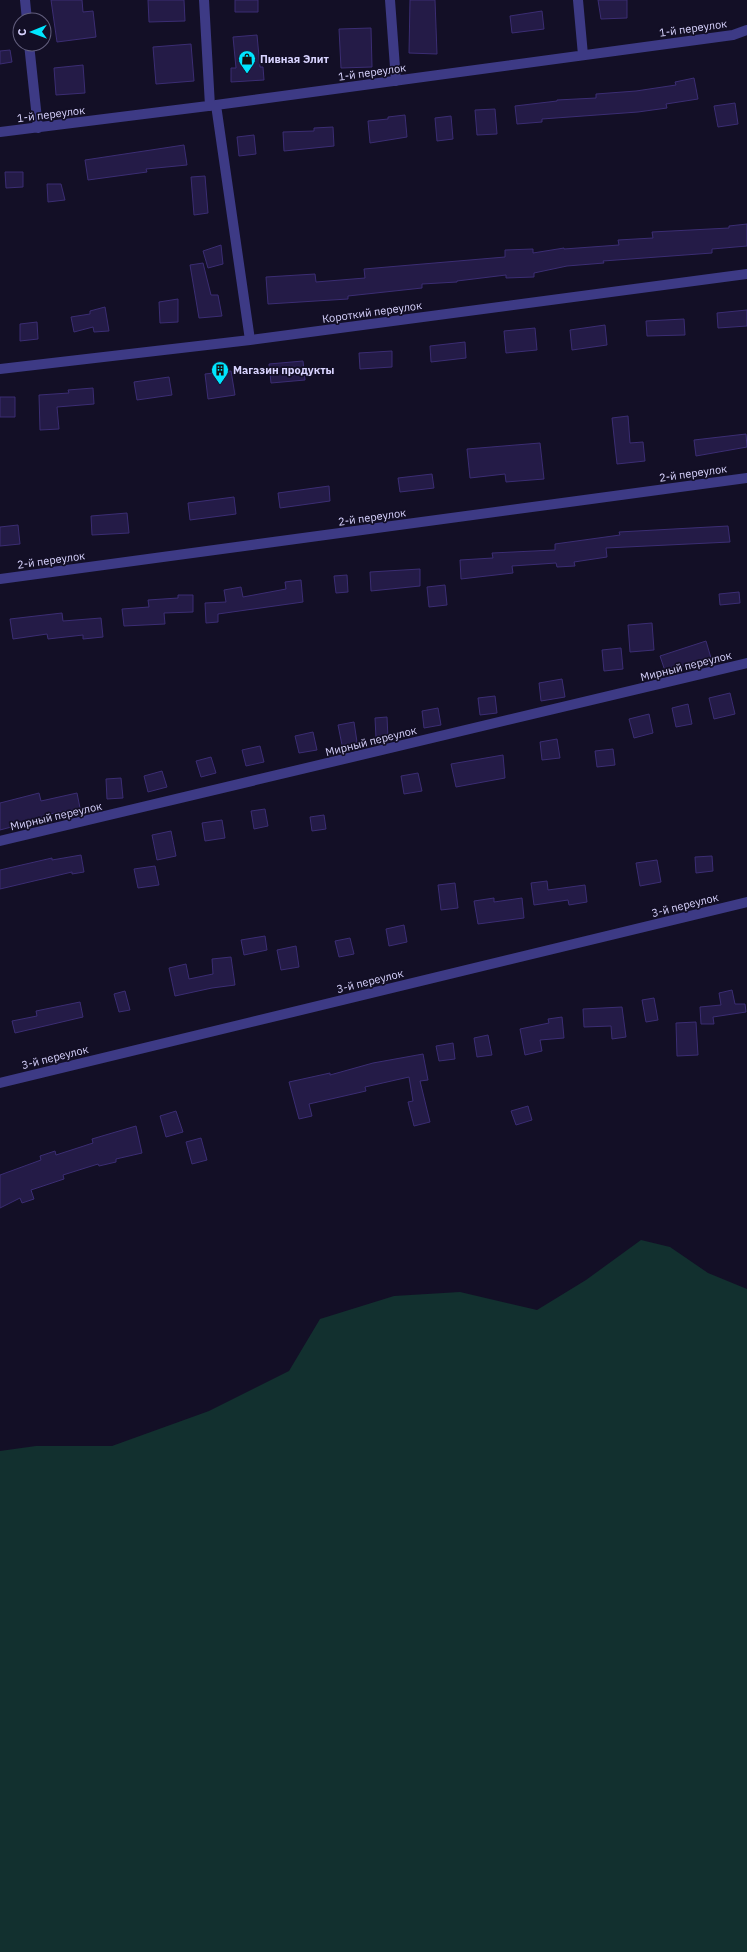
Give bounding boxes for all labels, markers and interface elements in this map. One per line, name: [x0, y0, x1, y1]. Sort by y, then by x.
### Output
north arrow: [12, 12, 52, 52]
street label: 1-й переулок: [658, 16, 728, 40]
text: С: [15, 28, 29, 36]
shop icon: Пивная Элит: [237, 49, 257, 74]
place label: Пивная Элит: [260, 52, 330, 66]
street label: 1-й переулок: [337, 60, 407, 84]
street label: 1-й переулок: [16, 103, 86, 125]
street label: Короткий переулок: [321, 298, 423, 326]
building icon: Магазин продукты: [210, 360, 230, 385]
place label: Магазин продукты: [233, 363, 335, 377]
street label: 2-й переулок: [658, 461, 728, 485]
street label: 2-й переулок: [337, 505, 407, 529]
street label: 2-й переулок: [16, 548, 86, 572]
street label: Мирный переулок: [639, 648, 733, 684]
street label: Мирный переулок: [324, 723, 418, 759]
street label: Мирный переулок: [9, 799, 103, 833]
street label: 3-й переулок: [650, 890, 720, 920]
street label: 3-й переулок: [335, 966, 405, 996]
street label: 3-й переулок: [20, 1042, 90, 1072]

